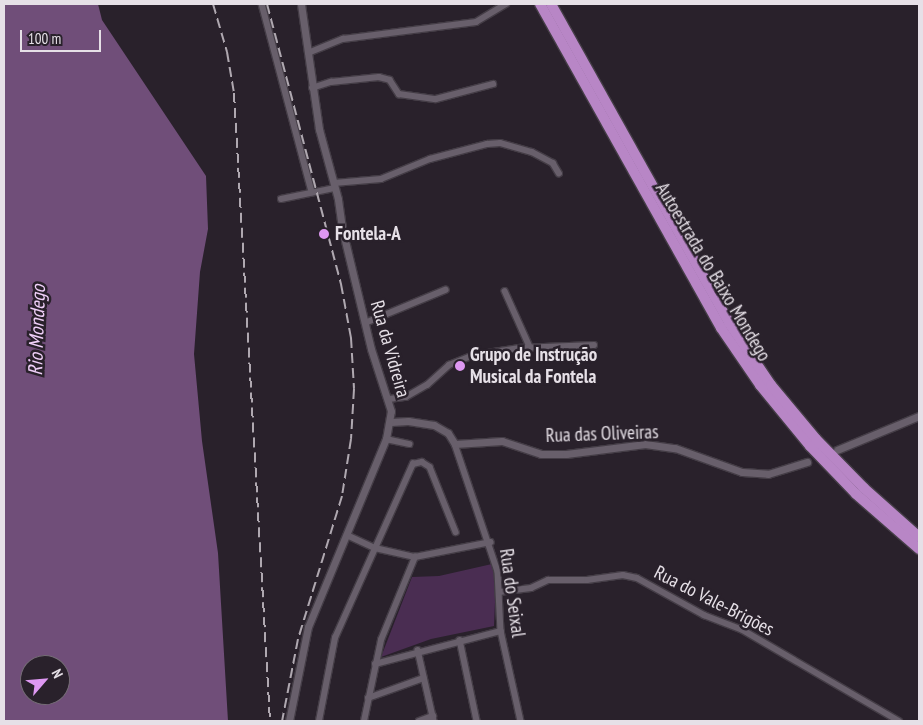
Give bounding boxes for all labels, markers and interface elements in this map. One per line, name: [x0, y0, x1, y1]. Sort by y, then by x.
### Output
scale bar: [22, 20, 104, 52]
text: 100 m: [28, 29, 61, 48]
street label: Autoestrada do Baixo Mondego: [651, 178, 775, 366]
place label: Fontela-A: [335, 223, 401, 245]
marker: Fontela-A: [317, 227, 331, 241]
water label: Rio Mondego: [23, 284, 51, 376]
street label: Rua da Vidreira: [365, 298, 415, 400]
place label: Grupo de Instrução Musical da Fontela: [470, 344, 597, 388]
marker: Grupo de Instrução Musical da Fontela: [454, 360, 466, 372]
street label: Rua das Oliveiras: [545, 421, 659, 447]
street label: Rua do Seixal: [494, 547, 530, 639]
street label: Rua do Vale-Brigões: [650, 561, 778, 641]
north arrow: [20, 655, 70, 705]
text: N: [48, 666, 67, 681]

